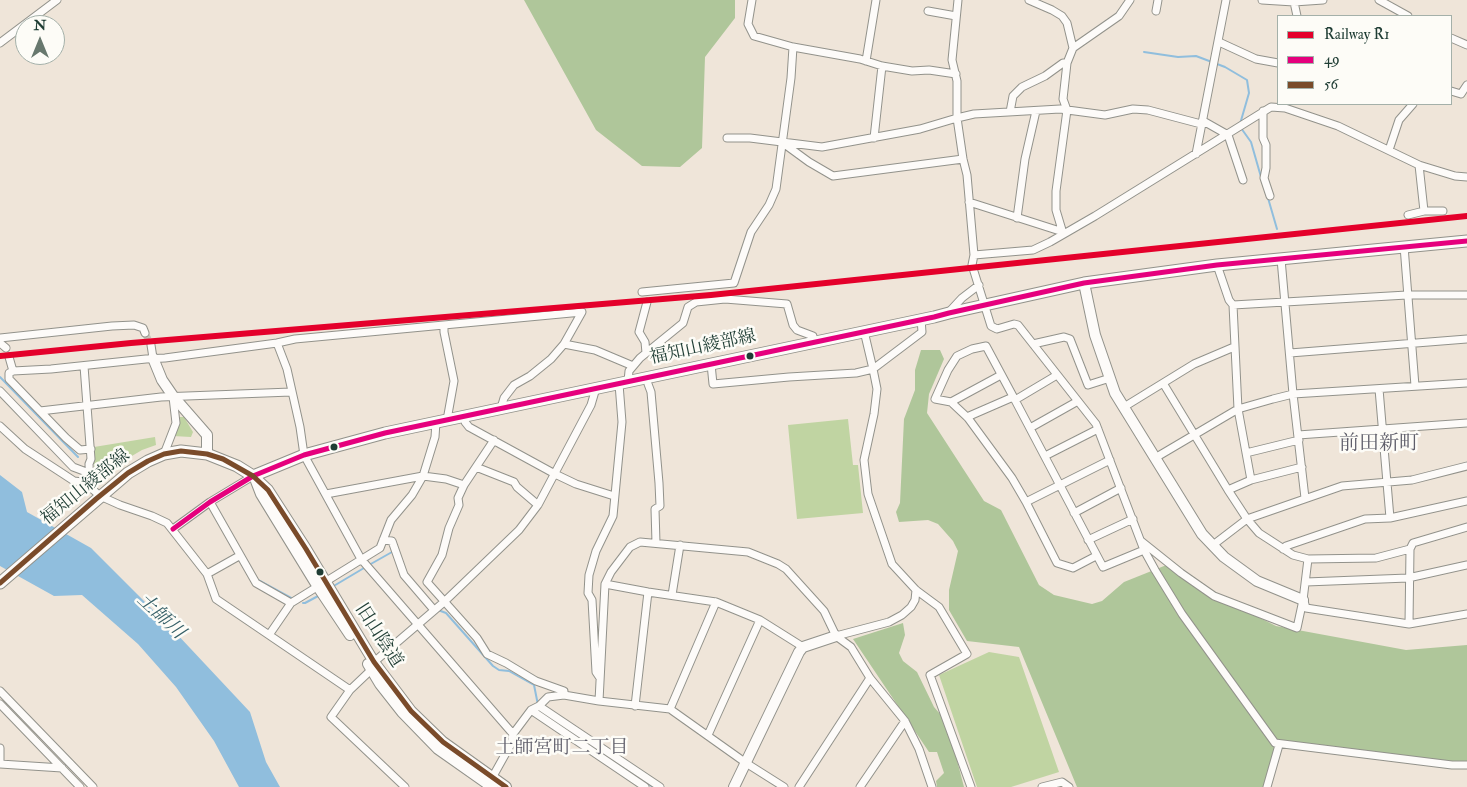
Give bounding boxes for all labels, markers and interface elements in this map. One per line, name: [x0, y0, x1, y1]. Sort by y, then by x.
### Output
north arrow: [15, 15, 65, 65]
legend: [1277, 15, 1452, 105]
text: N: [34, 17, 46, 34]
text: Railway R1: [1324, 25, 1390, 44]
text: 49: [1324, 50, 1340, 69]
text: 56: [1324, 75, 1338, 94]
street label: 福知山綾部線: [648, 326, 758, 370]
unlabelled marker: [745, 351, 755, 361]
district label: 前田新町: [1339, 433, 1419, 457]
unlabelled marker: [329, 442, 339, 452]
street label: 福知山綾部線: [37, 446, 135, 530]
unlabelled marker: [315, 567, 325, 577]
water label: 土師川: [131, 589, 189, 645]
street label: 旧山陰道: [349, 600, 407, 672]
district label: 土師宮町二丁目: [496, 738, 628, 760]

